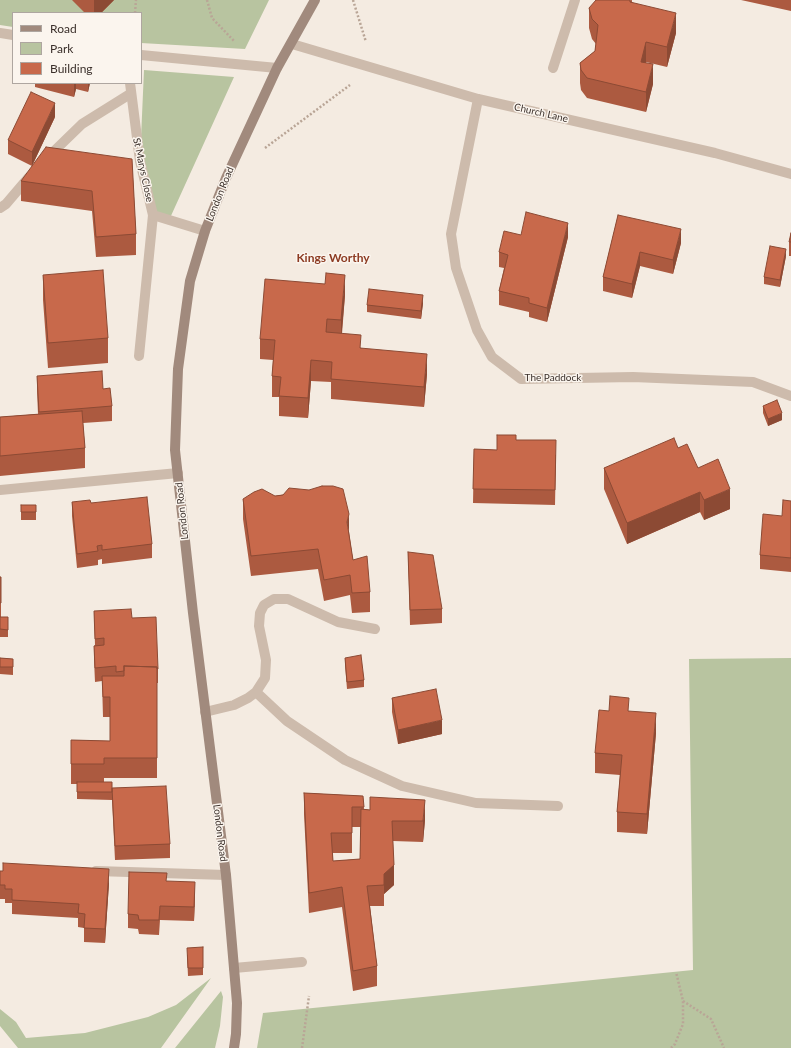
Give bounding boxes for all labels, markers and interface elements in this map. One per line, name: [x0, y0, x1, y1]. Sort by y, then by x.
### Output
legend: [12, 12, 142, 84]
text: Road: [50, 21, 77, 36]
text: Park: [50, 41, 73, 56]
text: Building: [50, 61, 93, 76]
street label: Church Lane: [513, 101, 569, 125]
street label: St Marys Close: [130, 137, 156, 203]
street label: London Road: [204, 165, 236, 223]
district label: Kings Worthy: [296, 251, 370, 265]
street label: The Paddock: [525, 372, 581, 384]
street label: London Road: [173, 482, 191, 540]
street label: London Road: [211, 804, 229, 862]

